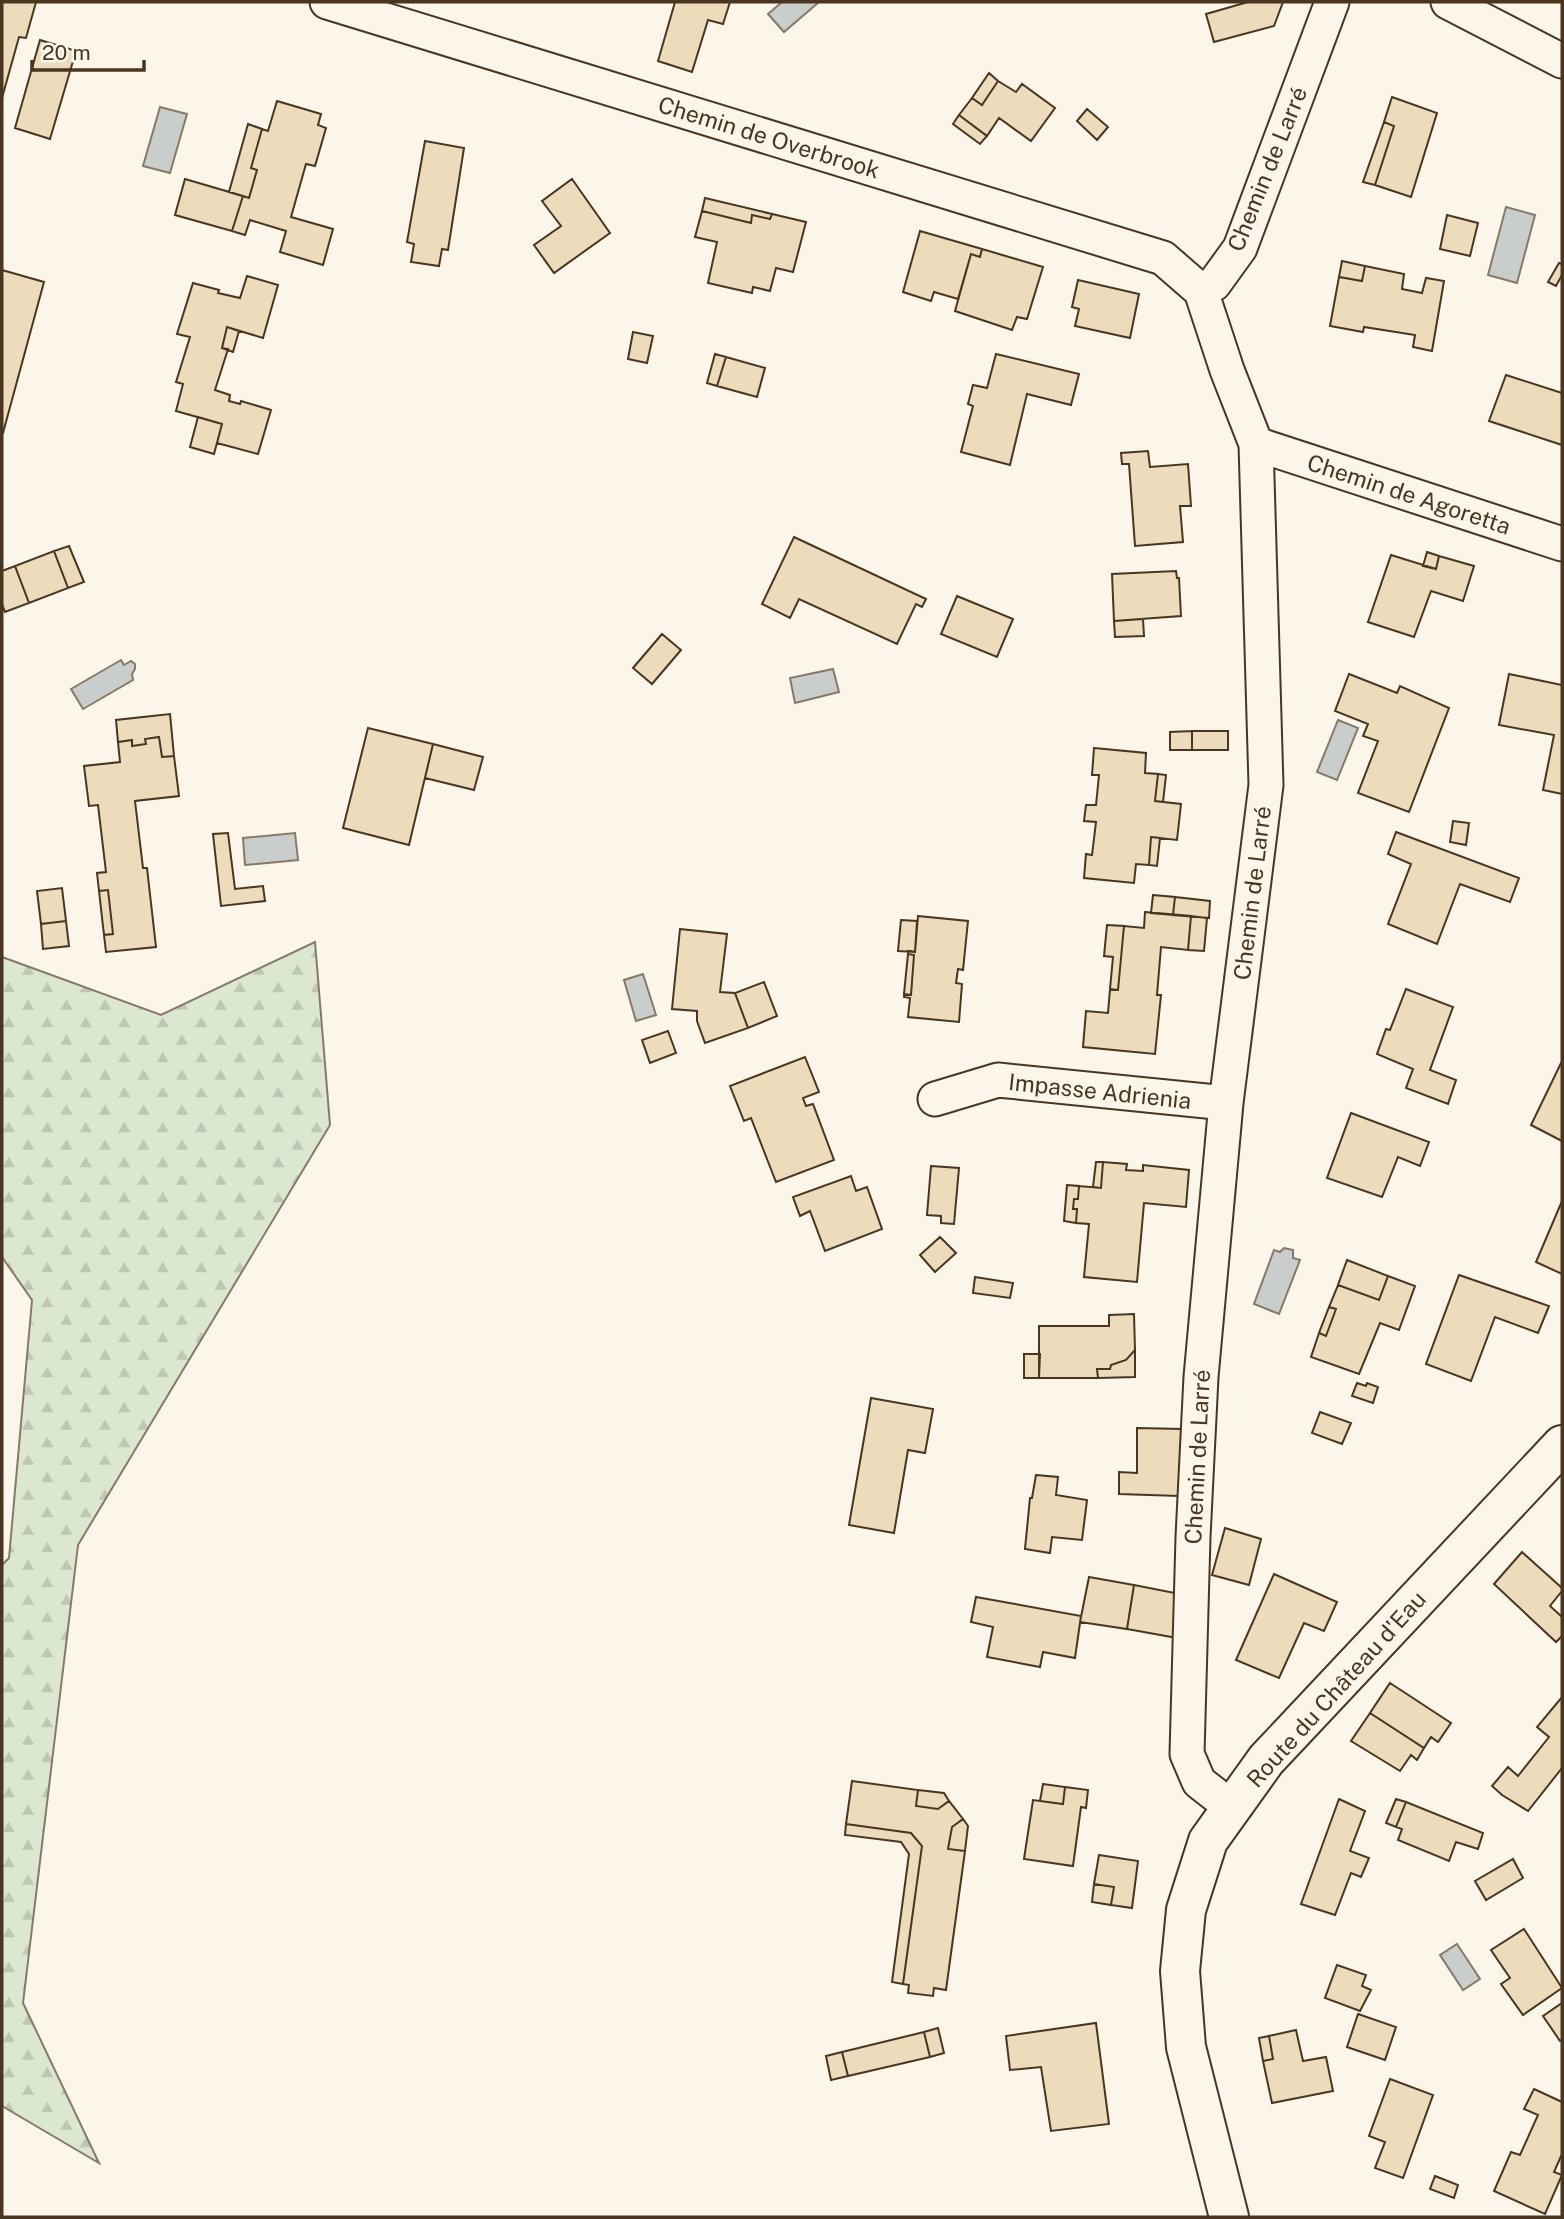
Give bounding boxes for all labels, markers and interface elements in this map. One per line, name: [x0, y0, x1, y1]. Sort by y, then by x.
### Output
scale bar: [32, 28, 144, 72]
text: 20 m: [42, 40, 91, 65]
street label: Chemin de Larré: [1222, 83, 1312, 255]
street label: Chemin de Overbrook: [655, 90, 883, 184]
street label: Chemin de Agoretta: [1304, 448, 1514, 540]
street label: Chemin de Larré: [1228, 804, 1276, 982]
street label: Impasse Adrienia: [1007, 1068, 1193, 1114]
street label: Chemin de Larré: [1179, 1369, 1215, 1545]
street label: Route du Château d'Eau: [1241, 1585, 1431, 1793]

